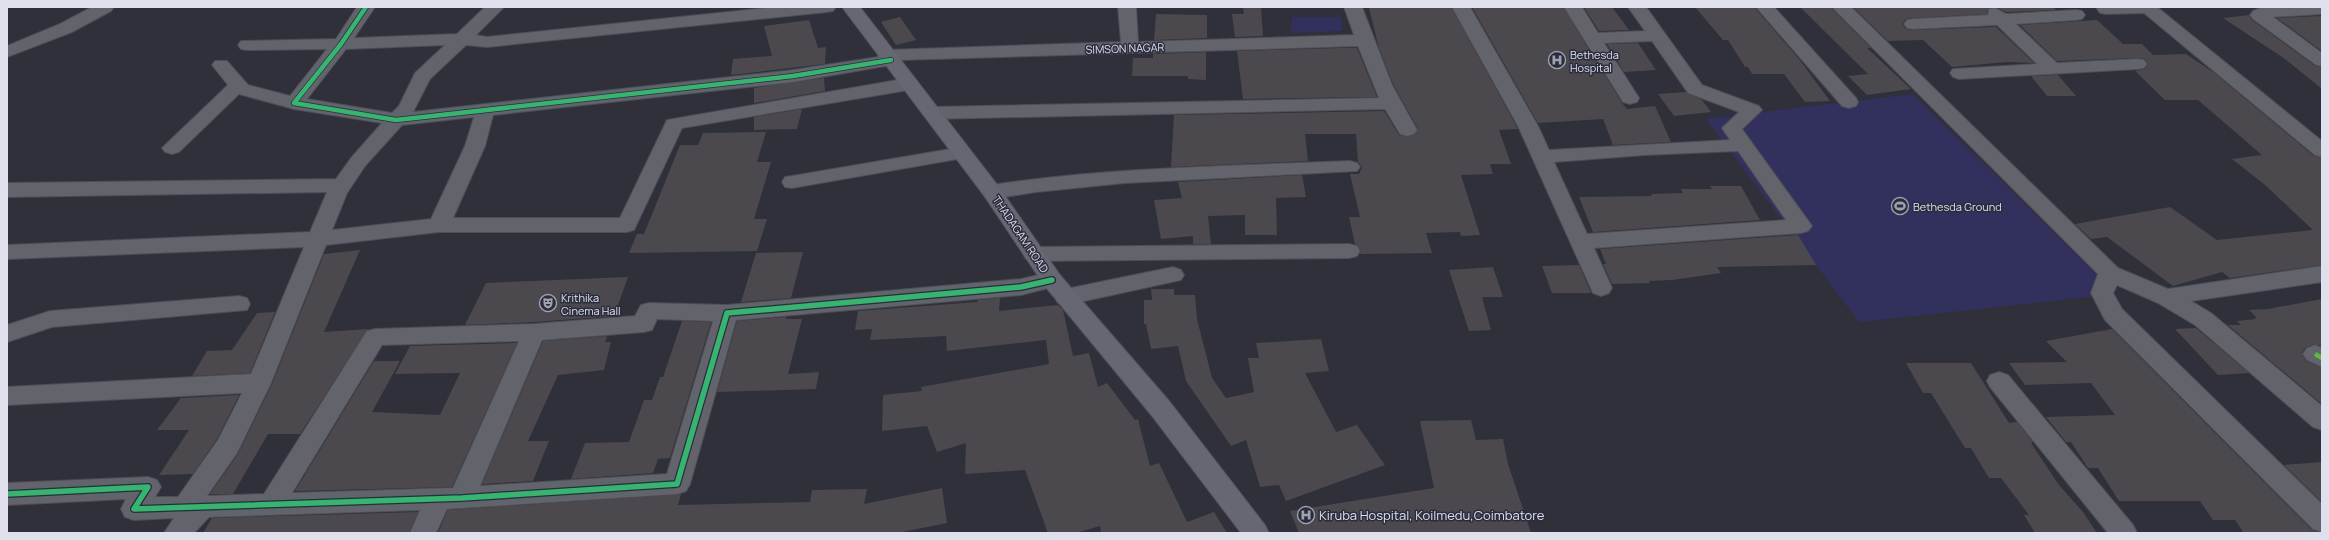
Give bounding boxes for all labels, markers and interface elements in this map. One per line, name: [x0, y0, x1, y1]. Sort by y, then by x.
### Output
street label: SIMSON NAGAR: [1085, 39, 1165, 57]
place label: Bethesda Hospital: [1570, 47, 1619, 75]
hospital icon: Bethesda Hospital: [1547, 50, 1567, 70]
street label: THADAGAM ROAD: [990, 193, 1052, 275]
sports icon: Bethesda Ground: [1890, 196, 1910, 216]
place label: Bethesda Ground: [1913, 199, 2002, 214]
place label: Krithika Cinema Hall: [561, 290, 621, 318]
theatre icon: Krithika Cinema Hall: [538, 293, 558, 313]
hospital icon: Kiruba Hospital, Koilmedu,Coimbatore: [1296, 505, 1316, 525]
place label: Kiruba Hospital, Koilmedu,Coimbatore: [1319, 506, 1545, 524]

